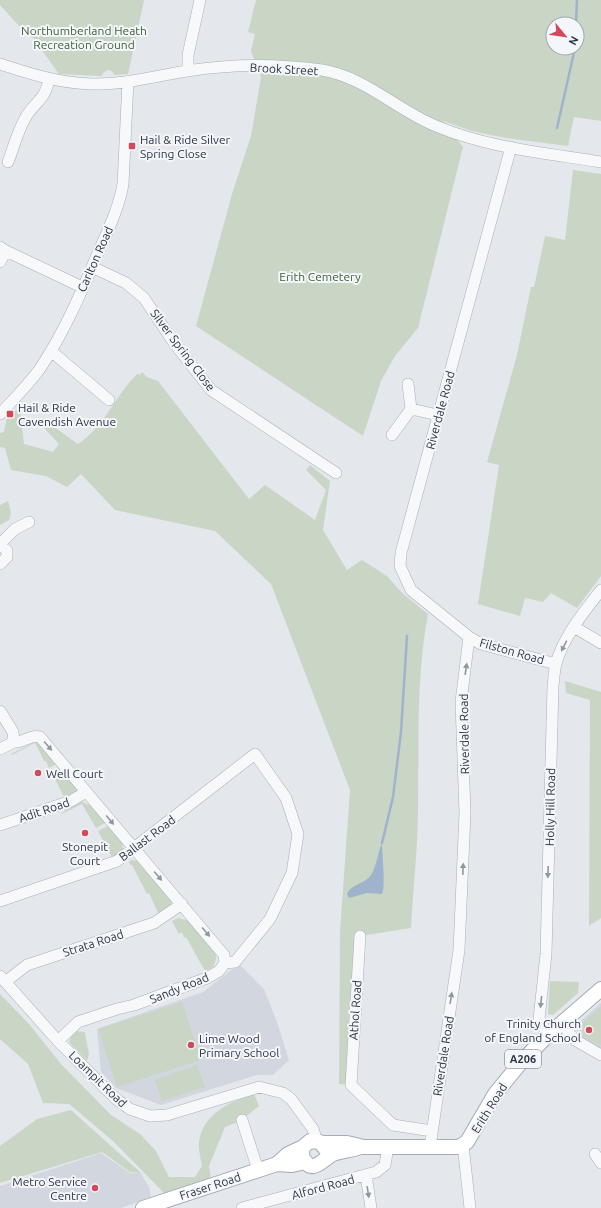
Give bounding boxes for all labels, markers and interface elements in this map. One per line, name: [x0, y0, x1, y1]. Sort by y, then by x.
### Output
north arrow: [545, 16, 585, 56]
park label: Northumberland Heath Recreation Ground: [21, 24, 147, 51]
text: N: [567, 34, 581, 47]
street label: Brook Street: [249, 61, 319, 77]
place label: Hail & Ride Silver Spring Close: [140, 133, 231, 160]
marker: Hail & Ride Silver Spring Close: [127, 141, 137, 151]
street label: Carlton Road: [75, 224, 115, 294]
park label: Erith Cemetery: [279, 270, 361, 283]
street label: Silver Spring Close: [148, 307, 218, 393]
street label: Riverdale Road: [423, 369, 457, 451]
place label: Hail & Ride Cavendish Avenue: [18, 401, 116, 428]
marker: Hail & Ride Cavendish Avenue: [5, 409, 15, 419]
street label: Filston Road: [478, 636, 546, 666]
one-way arrow: [561, 640, 567, 652]
one-way arrow: [463, 663, 469, 675]
street label: Riverdale Road: [457, 694, 471, 774]
one-way arrow: [43, 741, 52, 751]
place label: Well Court: [46, 767, 103, 780]
marker: Well Court: [33, 768, 43, 778]
street label: Holly Hill Road: [543, 768, 557, 846]
street label: Adit Road: [17, 795, 71, 825]
street label: Ballast Road: [116, 813, 178, 863]
one-way arrow: [106, 815, 115, 826]
marker: Stonepit Court: [80, 828, 90, 838]
place label: Stonepit Court: [62, 840, 108, 867]
one-way arrow: [460, 862, 466, 875]
one-way arrow: [545, 866, 552, 878]
one-way arrow: [153, 871, 162, 882]
street label: Strata Road: [61, 927, 125, 959]
one-way arrow: [201, 927, 210, 938]
street label: Sandy Road: [148, 970, 210, 1006]
street label: Athol Road: [346, 980, 364, 1040]
one-way arrow: [448, 992, 454, 1004]
one-way arrow: [538, 996, 544, 1008]
street label: Riverdale Road: [430, 1015, 456, 1097]
place label: Trinity Church of England School: [484, 1017, 581, 1044]
marker: Trinity Church of England School: [584, 1025, 594, 1035]
place label: Lime Wood Primary School: [199, 1032, 279, 1059]
marker: Lime Wood Primary School: [186, 1040, 196, 1050]
street label: Loampit Road: [67, 1048, 129, 1110]
road number: A206: [505, 1050, 541, 1068]
street label: Erith Road: [469, 1081, 509, 1135]
street label: Fraser Road: [178, 1170, 242, 1202]
street label: Alford Road: [290, 1172, 356, 1202]
place label: Metro Service Centre: [12, 1175, 87, 1202]
marker: Metro Service Centre: [90, 1183, 100, 1193]
one-way arrow: [365, 1186, 371, 1198]

